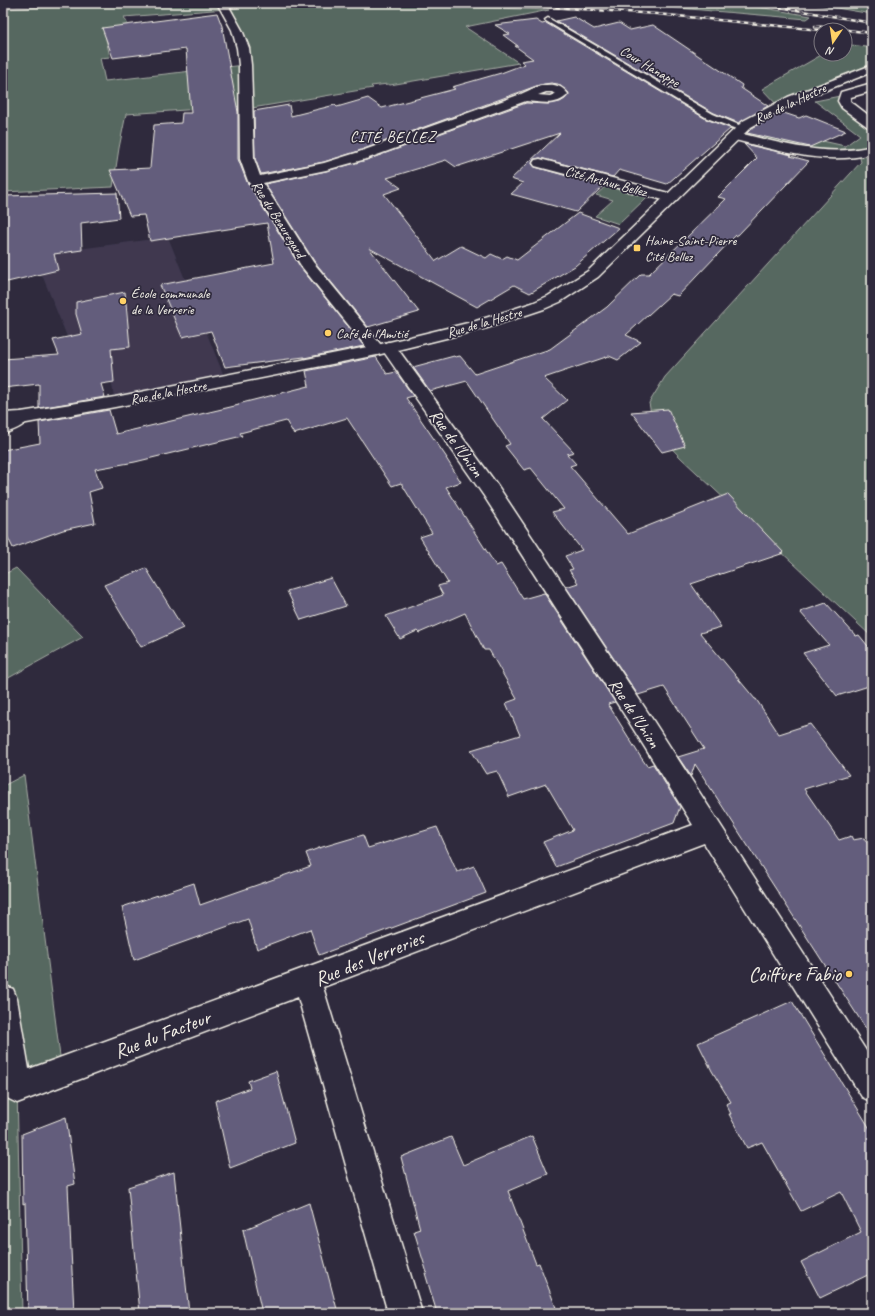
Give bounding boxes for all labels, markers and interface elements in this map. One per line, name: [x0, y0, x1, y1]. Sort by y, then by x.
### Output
north arrow: [813, 22, 853, 62]
street label: Cour Hanappe: [617, 42, 684, 92]
text: N: [824, 44, 836, 59]
street label: Rue de la Hestre: [752, 79, 830, 127]
district label: CITÉ BELLEZ: [350, 128, 437, 147]
street label: Cité Arthur Bellez: [563, 162, 650, 201]
street label: Rue du Beauregard: [248, 178, 310, 263]
place label: Haine-Saint-Pierre Cité Bellez: [645, 232, 738, 265]
marker: Haine-Saint-Pierre Cité Bellez: [632, 243, 642, 253]
place label: École communale de la Verrerie: [131, 285, 211, 318]
marker: École communale de la Verrerie: [118, 296, 128, 306]
street label: Rue de la Hestre: [445, 303, 525, 341]
place label: Café de l'Amitié: [336, 325, 410, 342]
marker: Café de l'Amitié: [323, 328, 333, 338]
street label: Rue de la Hestre: [129, 377, 209, 408]
street label: Rue de l'Union: [425, 405, 488, 481]
street label: Rue de l'Union: [604, 675, 665, 752]
street label: Rue des Verreries: [311, 924, 430, 992]
place label: Coiffure Fabio: [749, 962, 842, 987]
marker: Coiffure Fabio: [844, 969, 854, 979]
street label: Rue du Facteur: [111, 1004, 215, 1064]

